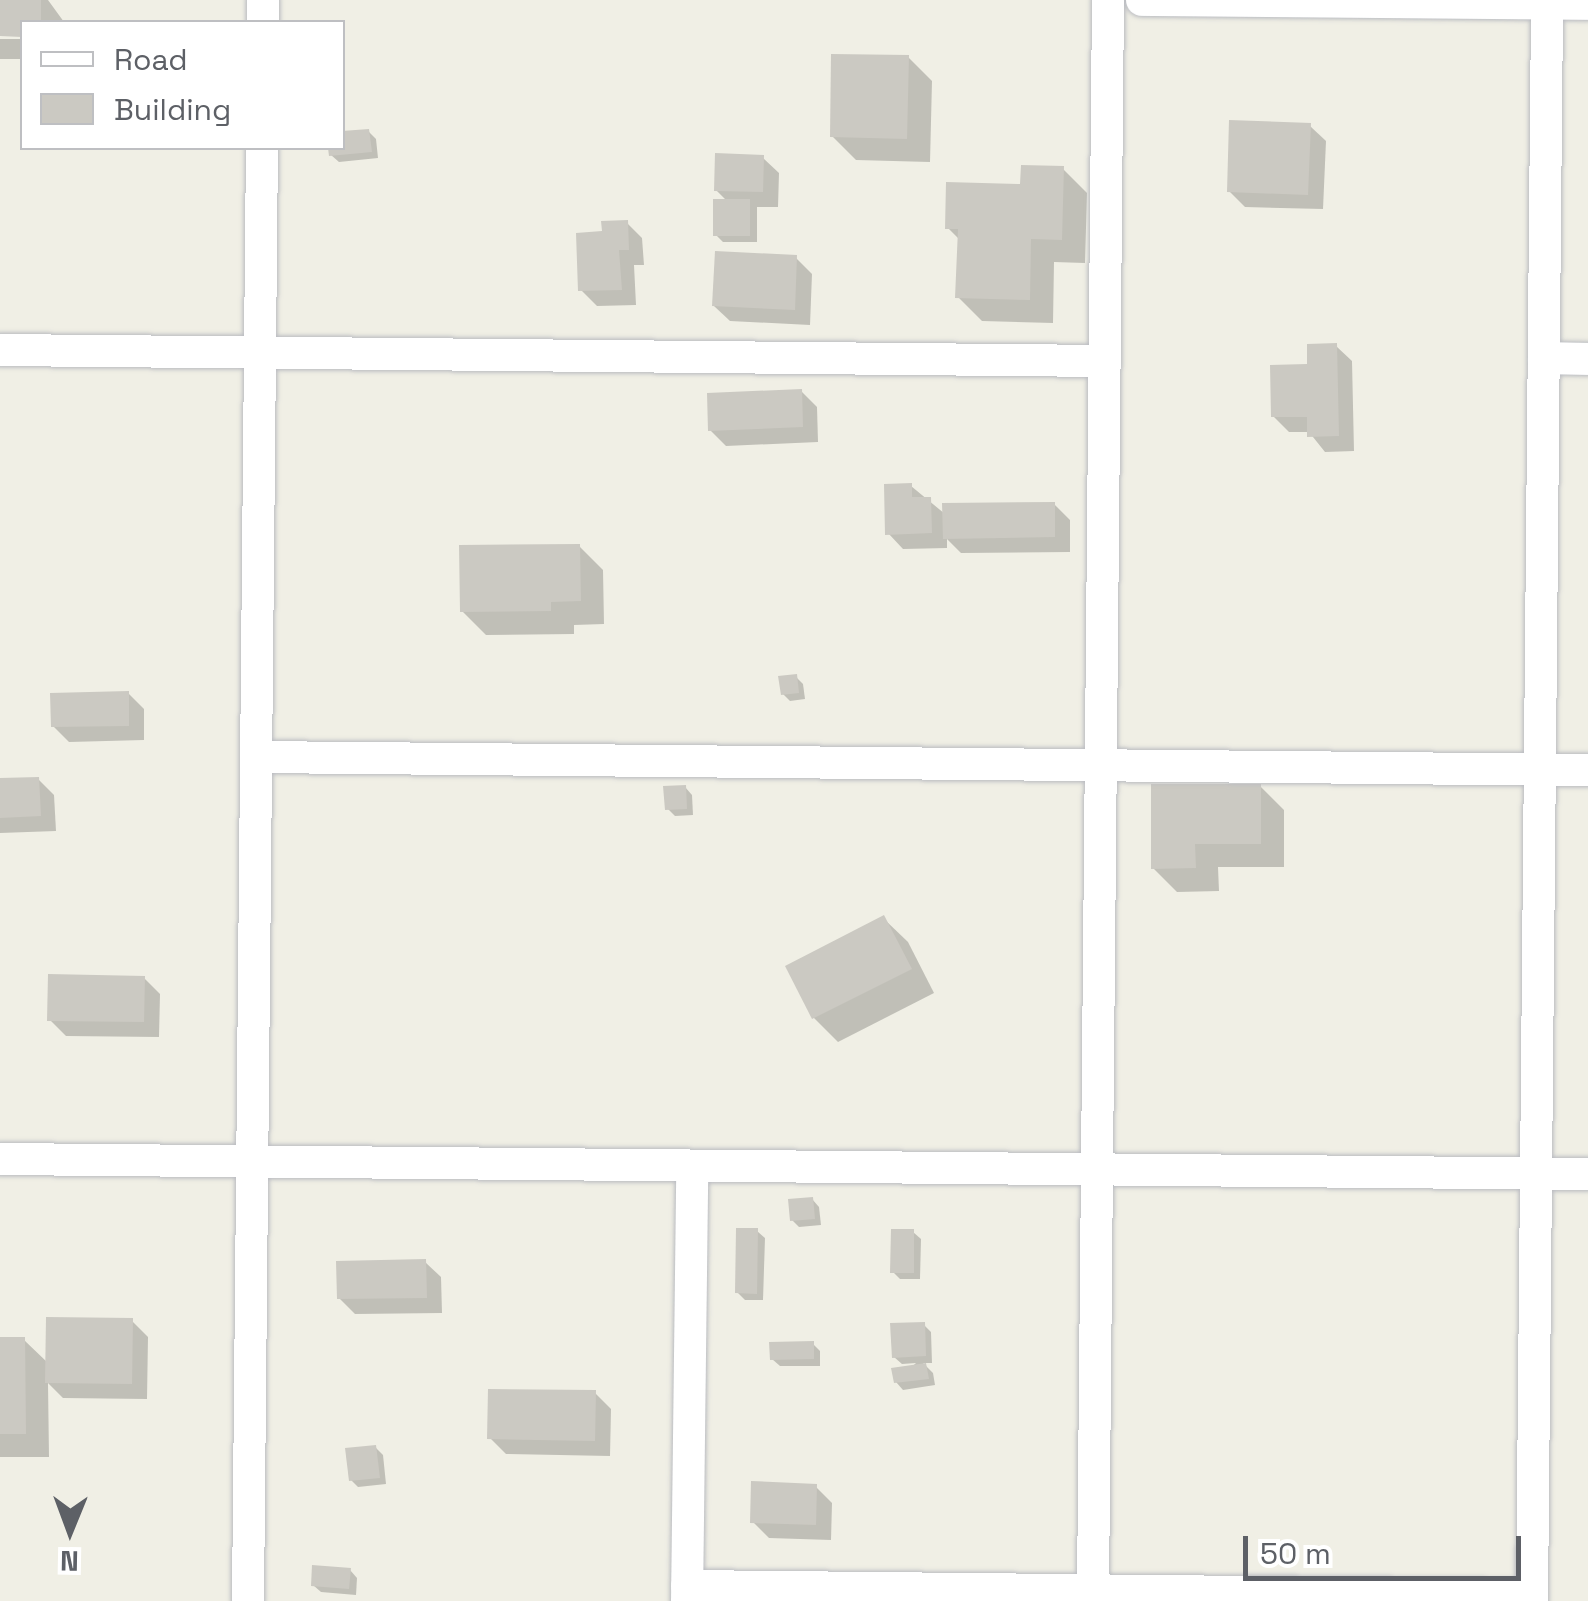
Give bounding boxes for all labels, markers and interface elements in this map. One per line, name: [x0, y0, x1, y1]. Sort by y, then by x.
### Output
legend: [20, 20, 345, 150]
text: Road: [114, 40, 188, 79]
text: Building: [114, 90, 231, 129]
north arrow: [20, 1481, 120, 1581]
scale bar: [1248, 1516, 1526, 1578]
text: 50 m: [1260, 1534, 1331, 1573]
text: N: [60, 1543, 79, 1579]

